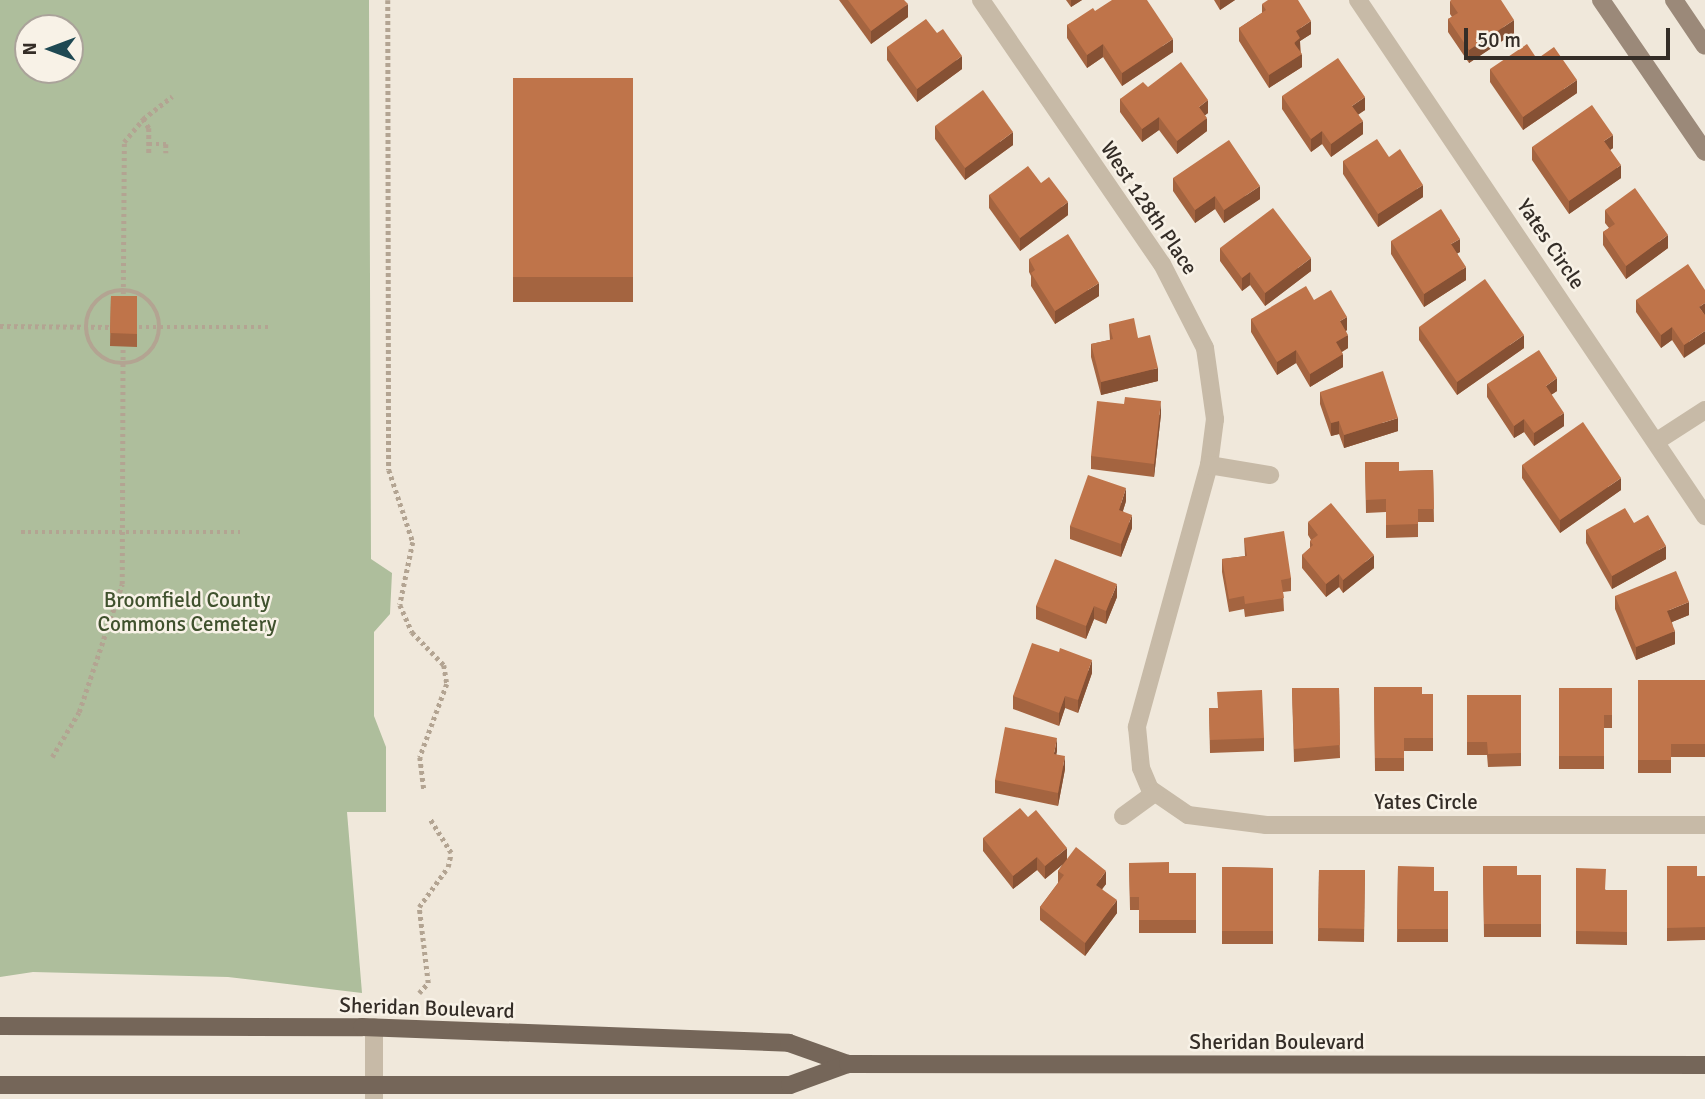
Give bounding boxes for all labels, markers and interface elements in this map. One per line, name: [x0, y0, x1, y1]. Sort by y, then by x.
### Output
north arrow: [14, 14, 84, 84]
scale bar: [1467, 14, 1674, 58]
text: 50 m: [1477, 27, 1521, 53]
text: N: [18, 42, 42, 56]
street label: West 128th Place: [1095, 137, 1203, 279]
street label: Yates Circle: [1512, 194, 1590, 294]
park label: Broomfield County Commons Cemetery: [97, 587, 277, 637]
street label: Yates Circle: [1374, 789, 1478, 815]
street label: Sheridan Boulevard: [339, 992, 515, 1024]
street label: Sheridan Boulevard: [1189, 1029, 1365, 1055]

